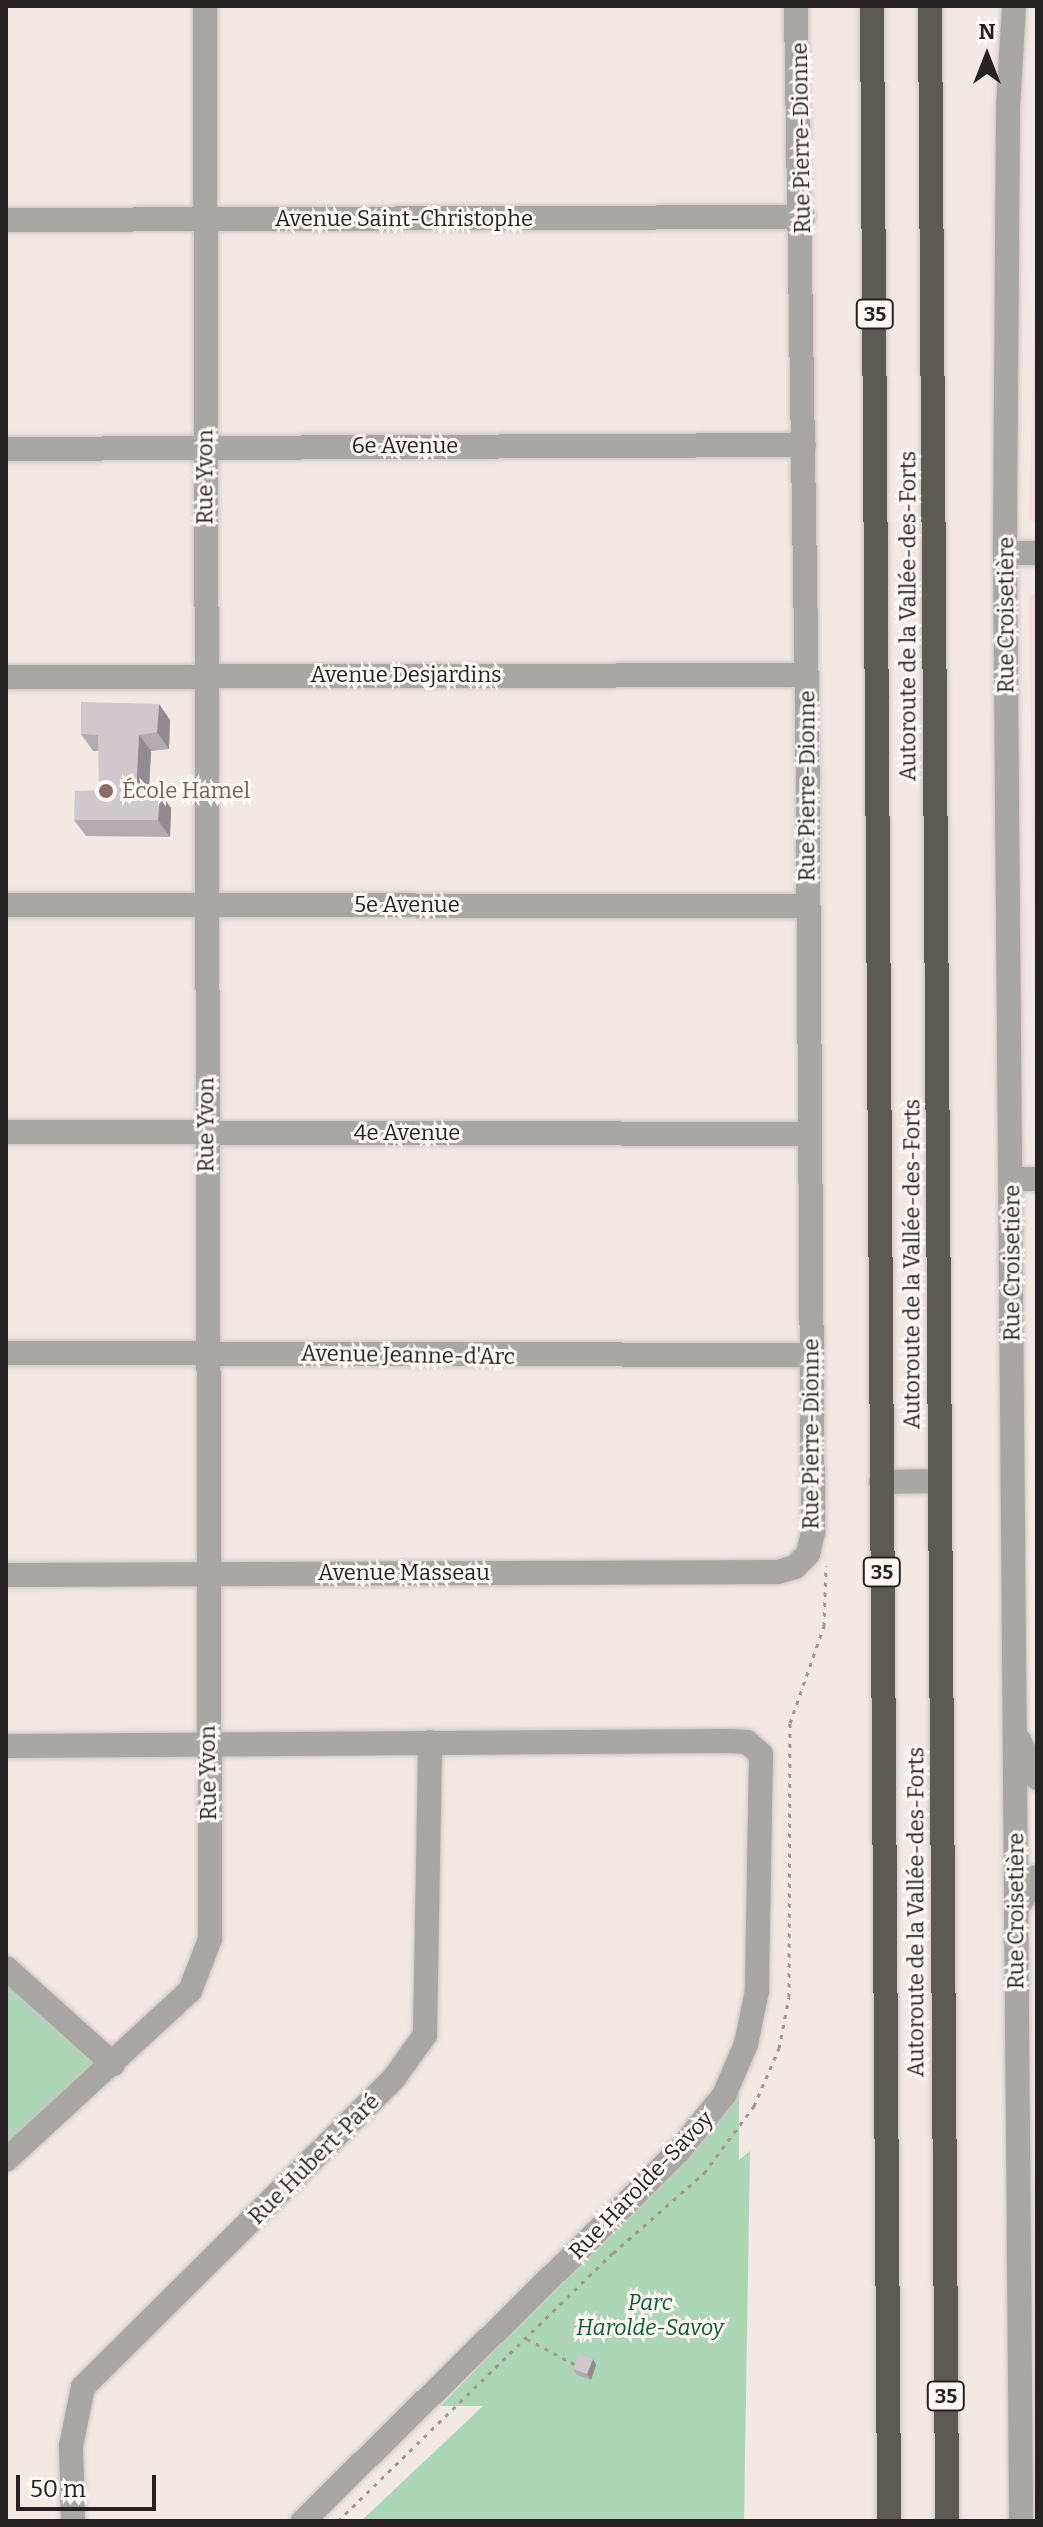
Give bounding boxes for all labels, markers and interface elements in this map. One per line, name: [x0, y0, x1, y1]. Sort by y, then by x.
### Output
north arrow: [947, 16, 1027, 96]
text: N: [979, 18, 995, 45]
street label: Rue Pierre-Dionne: [786, 42, 816, 234]
street label: Avenue Saint-Christophe: [275, 206, 533, 232]
road number: 35: [855, 298, 895, 330]
street label: Rue Yvon: [192, 430, 218, 524]
street label: 6e Avenue: [352, 433, 458, 459]
street label: Autoroute de la Vallée-des-Forts: [895, 451, 921, 781]
street label: Rue Croisetière: [993, 537, 1019, 693]
street label: Avenue Desjardins: [310, 662, 502, 688]
street label: Rue Pierre-Dionne: [794, 691, 820, 881]
place label: École Hamel: [122, 778, 250, 804]
marker: École Hamel: [97, 782, 115, 800]
street label: 5e Avenue: [354, 892, 460, 918]
street label: Rue Yvon: [193, 1078, 219, 1172]
street label: Autoroute de la Vallée-des-Forts: [899, 1099, 925, 1429]
street label: 4e Avenue: [354, 1120, 460, 1146]
street label: Rue Croisetière: [999, 1185, 1025, 1341]
street label: Rue Pierre-Dionne: [798, 1339, 824, 1529]
street label: Avenue Jeanne-d'Arc: [301, 1340, 515, 1370]
road number: 35: [862, 1556, 902, 1588]
street label: Avenue Masseau: [318, 1560, 490, 1586]
street label: Rue Yvon: [194, 1725, 222, 1821]
street label: Autoroute de la Vallée-des-Forts: [903, 1747, 929, 2077]
street label: Rue Croisetière: [1003, 1833, 1029, 1989]
street label: Rue Hubert-Paré: [243, 2088, 385, 2230]
street label: Rue Harolde-Savoy: [563, 2105, 719, 2265]
park label: Parc Harolde-Savoy: [576, 2289, 724, 2340]
road number: 35: [926, 2380, 966, 2412]
scale bar: [20, 2459, 160, 2509]
text: 50 m: [30, 2475, 86, 2503]

